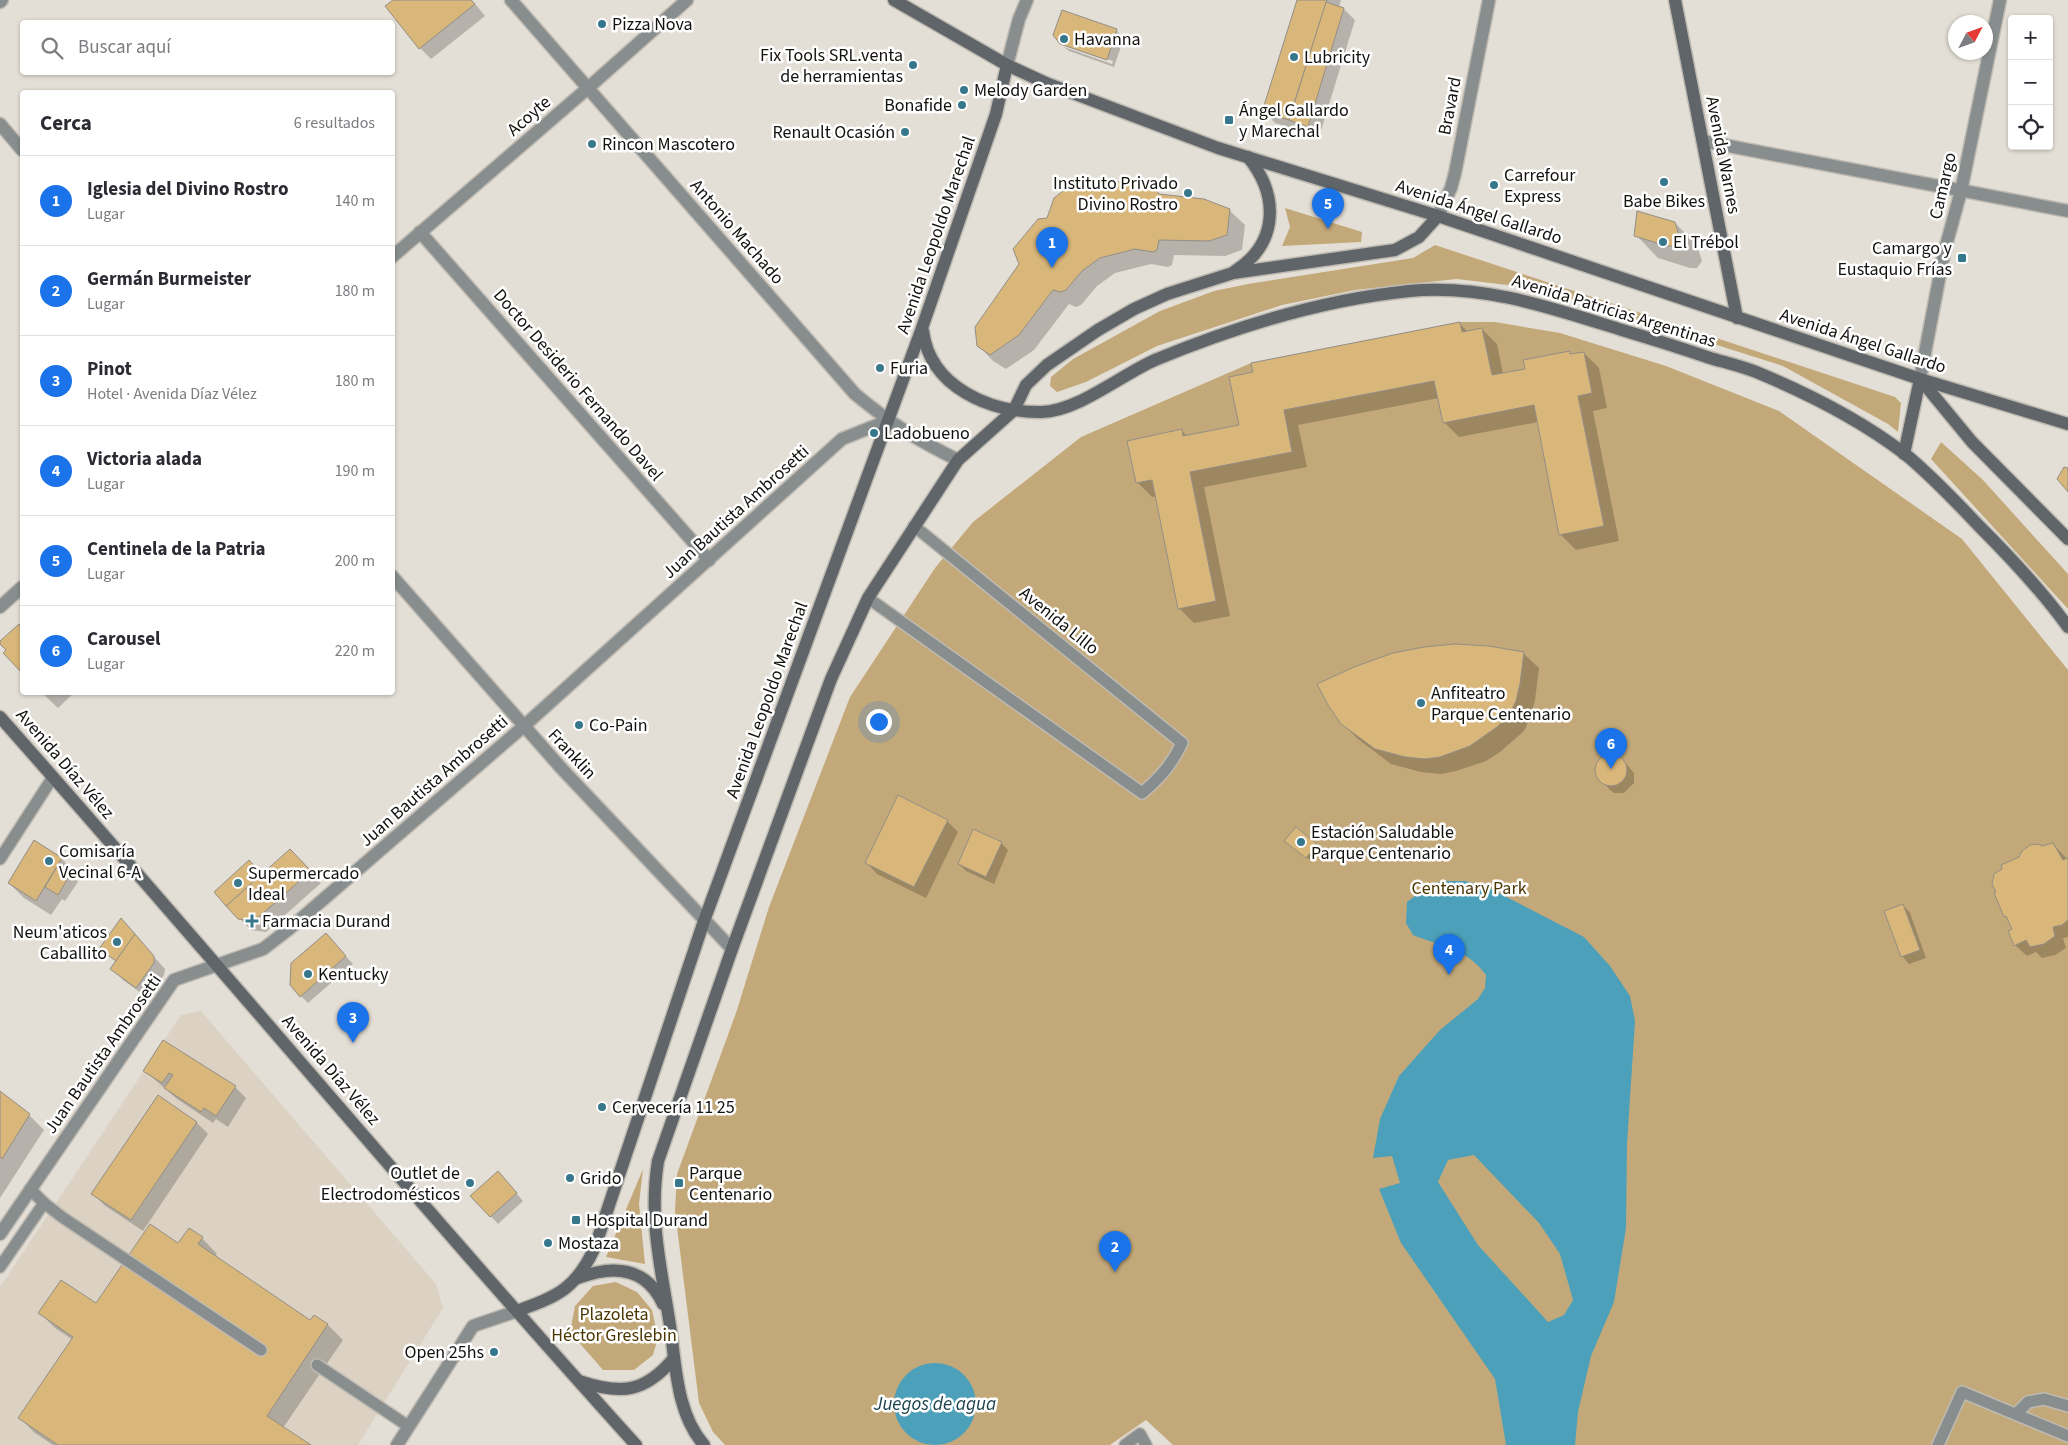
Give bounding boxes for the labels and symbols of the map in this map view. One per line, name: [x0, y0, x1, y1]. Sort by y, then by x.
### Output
place label: Pizza Nova: [612, 12, 693, 37]
north arrow: [1948, 15, 1993, 60]
marker: Pizza Nova: [596, 18, 608, 30]
place label: Havanna: [1074, 27, 1141, 52]
marker: Havanna: [1058, 33, 1070, 45]
place label: Fix Tools SRL.venta de herramientas: [760, 43, 903, 89]
place label: Lubricity: [1304, 45, 1371, 70]
marker: Lubricity: [1288, 51, 1300, 63]
marker: Fix Tools SRL.venta de herramientas: [907, 59, 919, 71]
street label: Bravard: [1432, 75, 1468, 137]
place label: Melody Garden: [974, 78, 1087, 103]
marker: Melody Garden: [958, 84, 970, 96]
street label: Acoyte: [502, 90, 556, 142]
place label: Bonafide: [884, 93, 952, 118]
street label: Avenida Warnes: [1699, 94, 1747, 216]
place label: Ángel Gallardo y Marechal: [1239, 98, 1349, 144]
marker: Bonafide: [956, 99, 968, 111]
marker: Ángel Gallardo y Marechal: [1223, 114, 1235, 126]
place label: Renault Ocasión: [772, 120, 895, 145]
marker: Renault Ocasión: [899, 126, 911, 138]
place label: Rincon Mascotero: [602, 132, 735, 157]
street label: Avenida Leopoldo Marechal: [890, 133, 982, 337]
marker: Rincon Mascotero: [586, 138, 598, 150]
street label: Camargo: [1923, 150, 1963, 222]
place label: Carrefour Express: [1504, 163, 1576, 209]
place label: Instituto Privado Divino Rostro: [1053, 171, 1178, 217]
street label: Avenida Ángel Gallardo: [1393, 173, 1565, 251]
street label: Antonio Machado: [684, 174, 790, 290]
marker: Babe Bikes: [1658, 176, 1670, 188]
marker: Carrefour Express: [1488, 179, 1500, 191]
marker: Instituto Privado Divino Rostro: [1182, 187, 1194, 199]
pin: 5: [1312, 188, 1344, 229]
place label: Babe Bikes: [1623, 189, 1705, 214]
pin: 1: [1036, 227, 1068, 268]
place label: El Trébol: [1673, 230, 1739, 255]
marker: El Trébol: [1657, 236, 1669, 248]
place label: Camargo y Eustaquio Frías: [1837, 236, 1953, 282]
marker: Camargo y Eustaquio Frías: [1956, 252, 1968, 264]
street label: Avenida Patricias Argentinas: [1509, 268, 1719, 354]
street label: Doctor Desiderio Fernando Davel: [487, 284, 669, 486]
street label: Avenida Ángel Gallardo: [1777, 302, 1949, 380]
place label: Furia: [890, 356, 928, 381]
marker: Furia: [874, 362, 886, 374]
place label: Ladobueno: [884, 421, 970, 446]
marker: Ladobueno: [868, 427, 880, 439]
street label: Juan Bautista Ambrosetti: [657, 439, 815, 585]
street label: Avenida Lillo: [1014, 581, 1104, 661]
street label: Avenida Leopoldo Marechal: [720, 598, 814, 802]
place label: Anfiteatro Parque Centenario: [1431, 681, 1571, 727]
marker: Anfiteatro Parque Centenario: [1415, 697, 1427, 709]
street label: Avenida Díaz Vélez: [10, 703, 120, 825]
street label: Juan Bautista Ambrosetti: [354, 709, 514, 853]
your location: [866, 709, 892, 735]
place label: Co-Pain: [589, 713, 648, 738]
marker: Co-Pain: [573, 719, 585, 731]
street label: Franklin: [542, 723, 602, 785]
pin: 6: [1595, 728, 1627, 769]
place label: Estación Saludable Parque Centenario: [1311, 820, 1454, 866]
marker: Estación Saludable Parque Centenario: [1295, 836, 1307, 848]
place label: Comisaría Vecinal 6-A: [59, 839, 141, 885]
marker: Comisaría Vecinal 6-A: [43, 855, 55, 867]
place label: Supermercado Ideal: [248, 861, 359, 907]
park label: Centenary Park: [1411, 876, 1527, 901]
marker: Supermercado Ideal: [232, 877, 244, 889]
place label: Farmacia Durand: [262, 909, 391, 934]
marker: Farmacia Durand: [246, 915, 258, 927]
place label: Neum'aticos Caballito: [13, 920, 107, 966]
pin: 4: [1433, 934, 1465, 975]
marker: Neum'aticos Caballito: [111, 936, 123, 948]
place label: Kentucky: [318, 962, 389, 987]
marker: Kentucky: [302, 968, 314, 980]
street label: Juan Bautista Ambrosetti: [38, 969, 168, 1139]
pin: 3: [337, 1002, 369, 1043]
street label: Avenida Díaz Vélez: [276, 1009, 386, 1131]
place label: Cervecería 11 25: [612, 1095, 735, 1120]
marker: Cervecería 11 25: [596, 1101, 608, 1113]
place label: Outlet de Electrodomésticos: [321, 1161, 460, 1207]
place label: Parque Centenario: [689, 1161, 772, 1207]
place label: Grido: [580, 1166, 622, 1191]
marker: Grido: [564, 1172, 576, 1184]
marker: Outlet de Electrodomésticos: [464, 1177, 476, 1189]
marker: Parque Centenario: [673, 1177, 685, 1189]
place label: Hospital Durand: [586, 1208, 708, 1233]
marker: Hospital Durand: [570, 1214, 582, 1226]
place label: Mostaza: [558, 1231, 619, 1256]
pin: 2: [1099, 1231, 1131, 1272]
marker: Mostaza: [542, 1237, 554, 1249]
park label: Plazoleta Héctor Greslebin: [551, 1302, 677, 1348]
place label: Open 25hs: [404, 1340, 484, 1365]
marker: Open 25hs: [488, 1346, 500, 1358]
water label: Juegos de agua: [873, 1391, 996, 1418]

